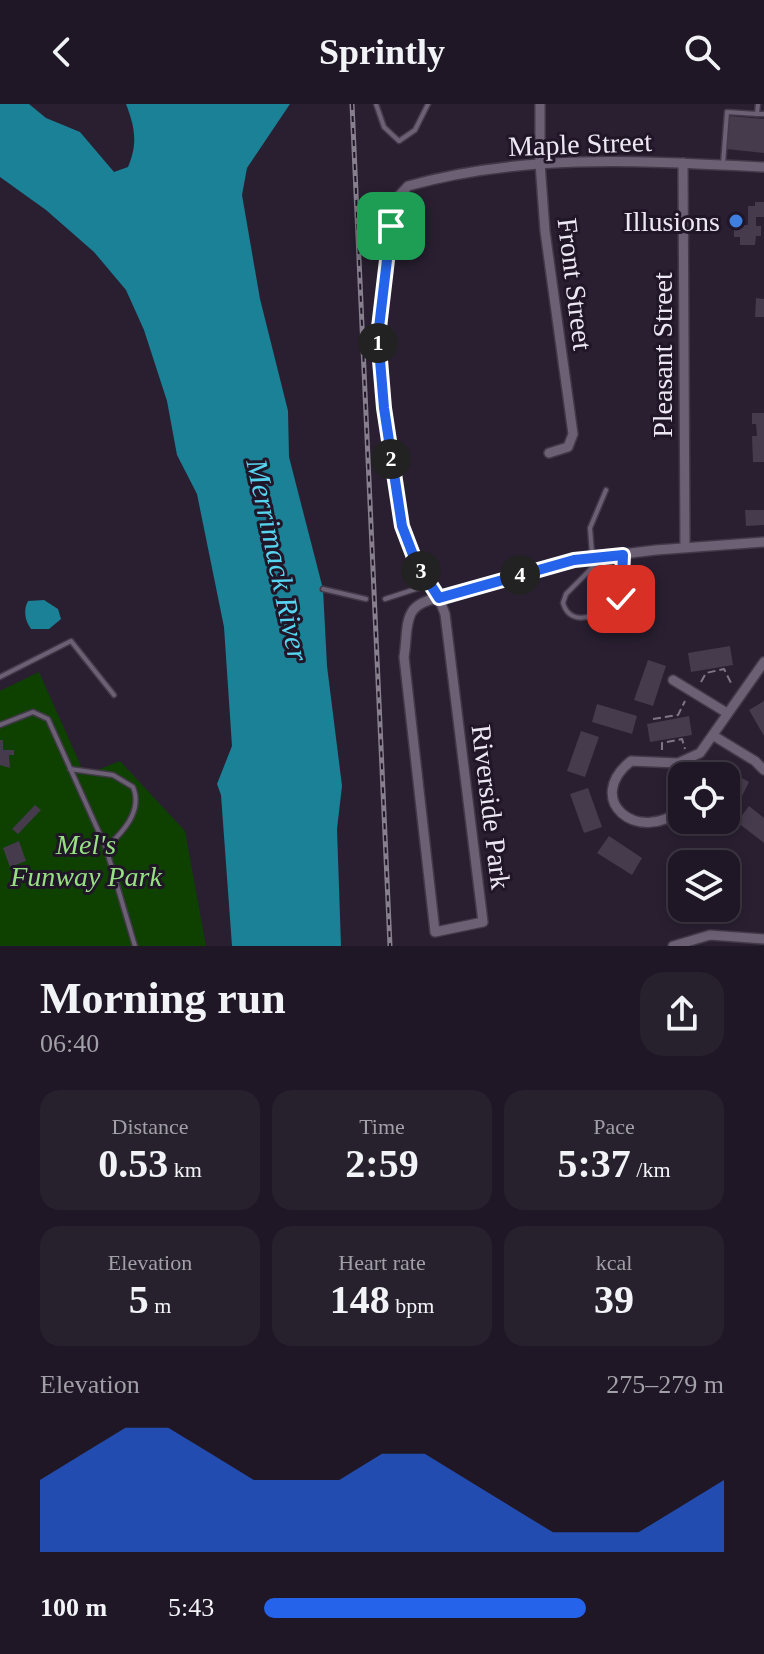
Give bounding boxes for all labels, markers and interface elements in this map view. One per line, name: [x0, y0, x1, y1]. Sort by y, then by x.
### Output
icon: back: [40, 30, 84, 74]
icon: search: [680, 30, 724, 74]
text: Sprintly: [319, 32, 445, 72]
street label: Maple Street: [508, 126, 653, 162]
pin: [357, 192, 425, 260]
icon: arrive: [369, 204, 413, 248]
place label: Illusions: [624, 206, 720, 237]
marker: Illusions: [727, 212, 745, 230]
street label: Front Street: [552, 216, 599, 352]
street label: Pleasant Street: [647, 272, 678, 438]
pin: 1: [358, 323, 398, 363]
text: 1: [373, 330, 384, 355]
pin: 2: [371, 439, 411, 479]
text: 2: [386, 446, 397, 471]
water label: Merrimack River: [240, 455, 316, 664]
pin: 3: [401, 551, 441, 591]
pin: 4: [500, 555, 540, 595]
text: 3: [416, 558, 427, 583]
text: 4: [515, 562, 526, 587]
pin: [587, 565, 655, 633]
icon: check: [599, 577, 643, 621]
street label: Riverside Park: [466, 723, 516, 891]
map controls: [668, 762, 740, 922]
button: locate: [668, 762, 740, 834]
park label: Mel's Funway Park: [9, 829, 162, 892]
button: layers: [668, 850, 740, 922]
button: share: [640, 972, 724, 1056]
text: Morning run: [40, 974, 286, 1023]
text: 06:40: [40, 1029, 99, 1058]
text: Distance: [112, 1114, 188, 1139]
text: Time: [359, 1114, 405, 1139]
text: Pace: [593, 1114, 635, 1139]
text: 0.53: [98, 1141, 168, 1186]
text: 2:59: [345, 1141, 419, 1186]
text: 5:37: [557, 1141, 631, 1186]
text: km: [168, 1157, 202, 1182]
text: /km: [631, 1157, 671, 1182]
text: Elevation: [108, 1250, 192, 1275]
text: Heart rate: [338, 1250, 426, 1275]
text: kcal: [596, 1250, 632, 1275]
text: 5: [129, 1277, 149, 1322]
text: 148: [330, 1277, 390, 1322]
text: 39: [594, 1277, 634, 1322]
text: m: [149, 1293, 171, 1318]
text: bpm: [390, 1293, 434, 1318]
text: Elevation: [40, 1370, 140, 1399]
text: 275–279 m: [606, 1370, 724, 1399]
text: 100 m: [40, 1593, 107, 1622]
text: 5:43: [168, 1593, 214, 1622]

